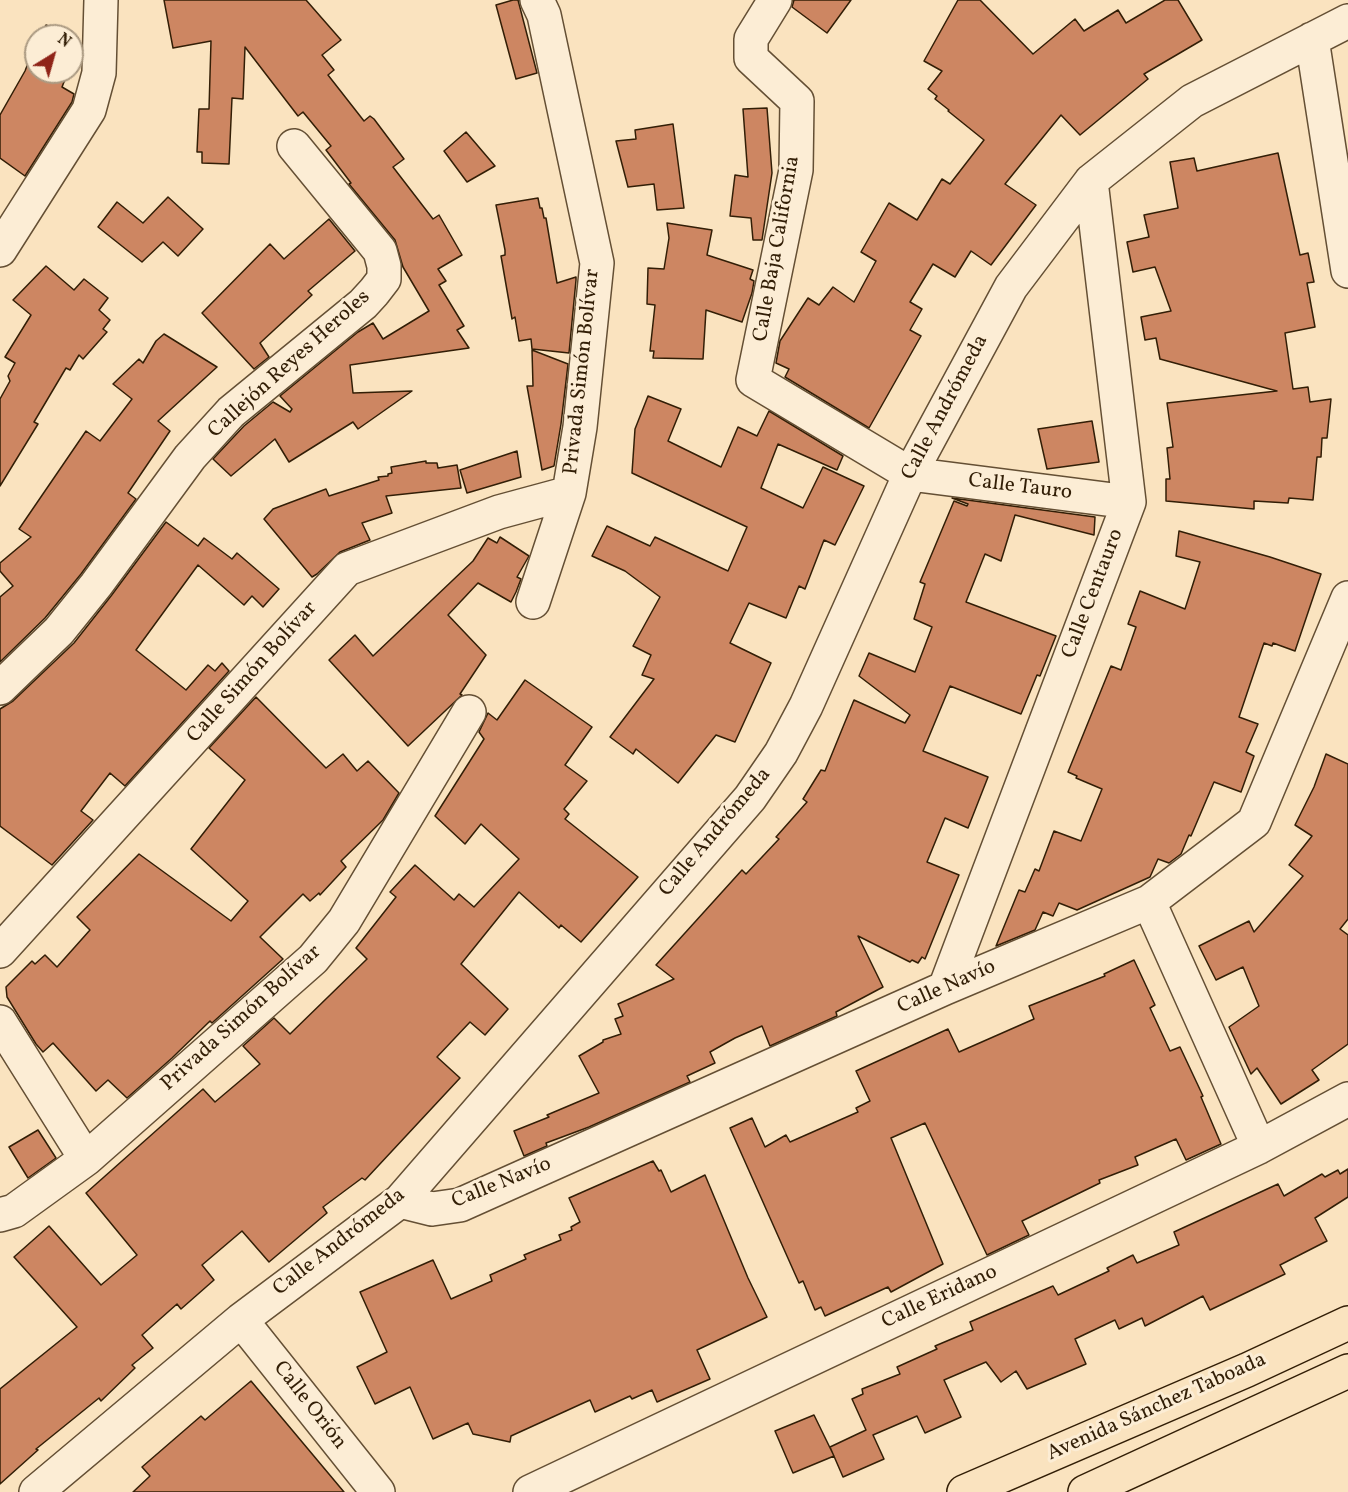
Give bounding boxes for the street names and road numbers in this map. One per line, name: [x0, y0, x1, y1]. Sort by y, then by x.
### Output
street label: Calle Baja California: [749, 154, 807, 344]
street label: Privada Simón Bolívar: [560, 268, 606, 476]
street label: Callejón Reyes Heroles: [204, 286, 376, 444]
street label: Calle Andrómeda: [897, 331, 995, 485]
street label: Calle Tauro: [967, 469, 1073, 507]
street label: Calle Centauro: [1058, 526, 1130, 662]
street label: Calle Simón Bolívar: [183, 597, 323, 749]
street label: Calle Andrómeda: [655, 763, 777, 903]
street label: Privada Simón Bolívar: [157, 940, 327, 1098]
street label: Calle Navío: [894, 955, 1000, 1021]
street label: Calle Navío: [449, 1153, 555, 1215]
street label: Calle Andrómeda: [269, 1184, 411, 1302]
street label: Calle Eridano: [878, 1260, 1002, 1336]
street label: Avenida Sánchez Taboada: [1044, 1348, 1270, 1468]
street label: Calle Orión: [267, 1357, 351, 1455]

